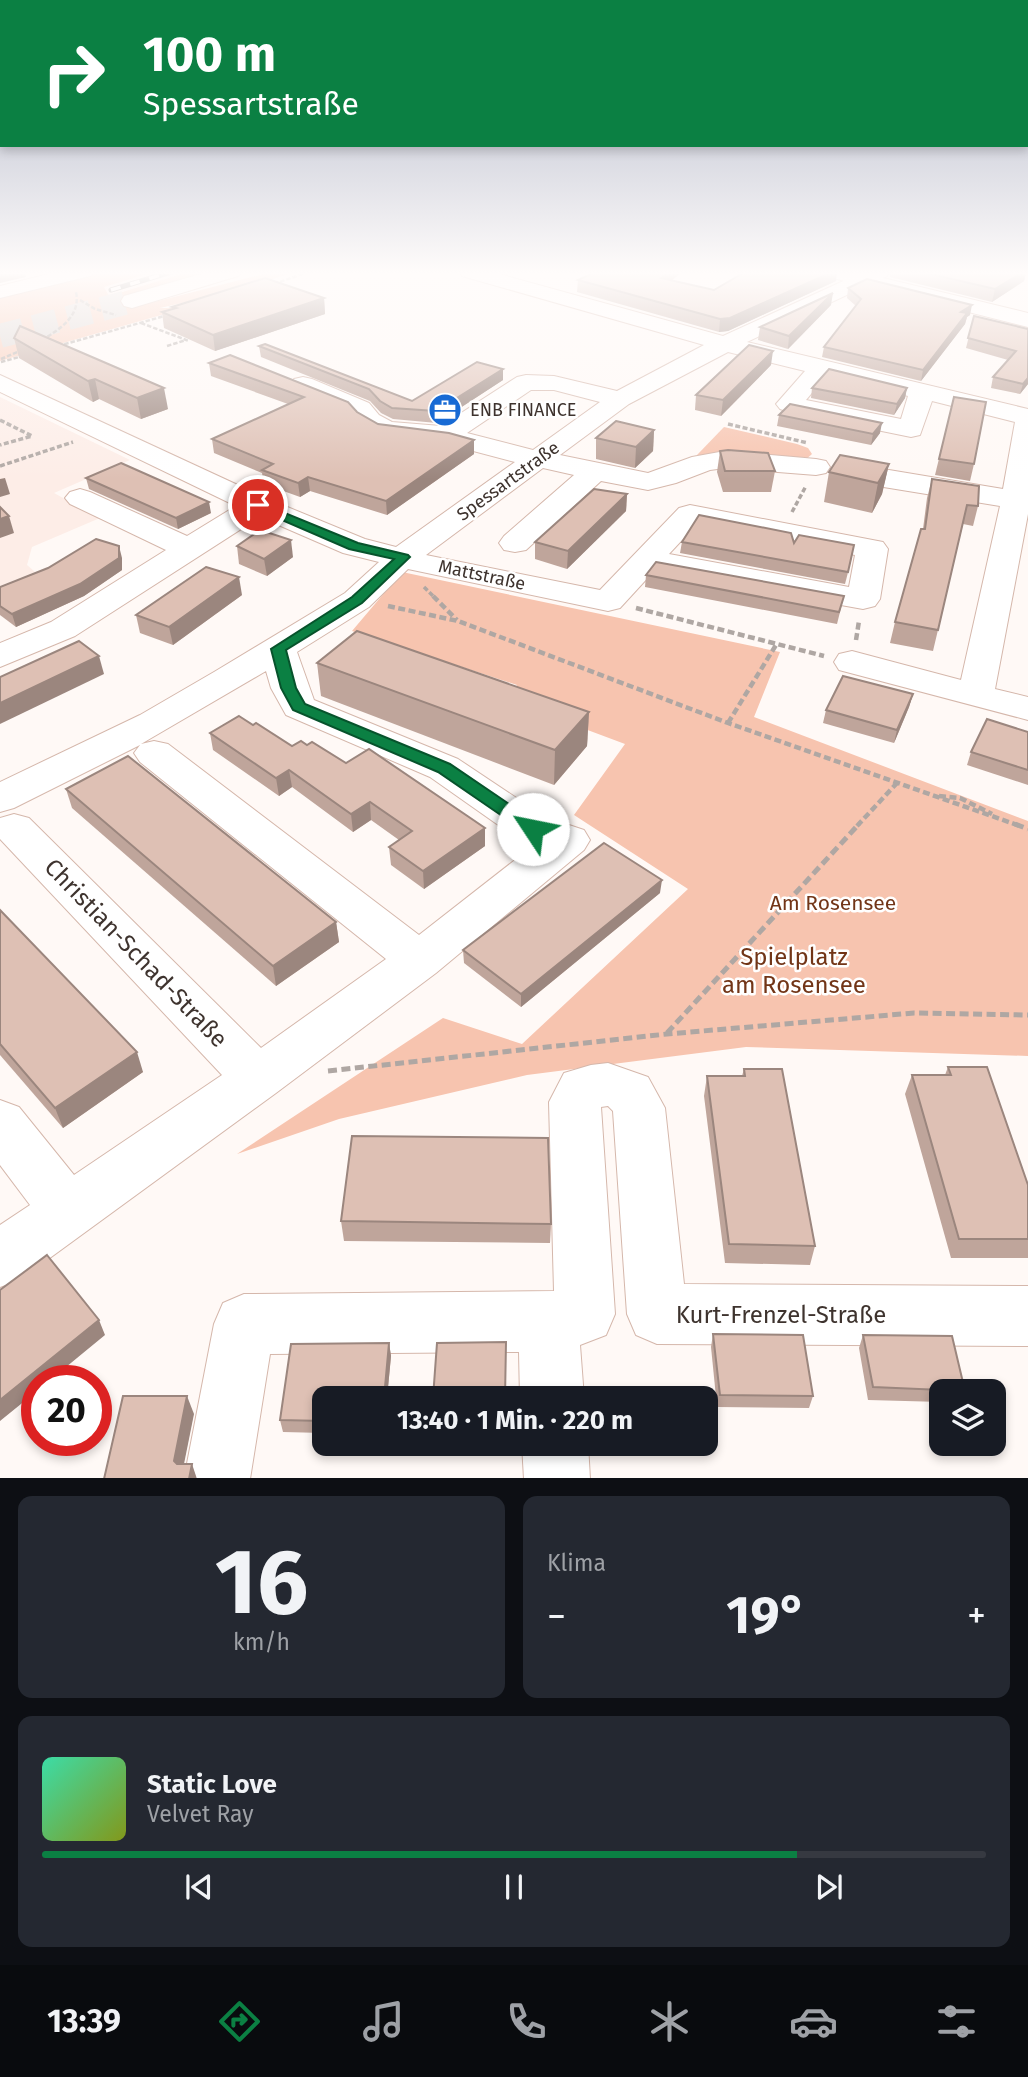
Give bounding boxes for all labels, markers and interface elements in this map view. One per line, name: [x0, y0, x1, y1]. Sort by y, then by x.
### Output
text: 100 m: [143, 25, 276, 84]
icon: right: [28, 28, 119, 119]
text: Spessartstraße: [143, 85, 359, 123]
office icon: ENB FINANCE: [426, 391, 464, 429]
place label: ENB FINANCE: [470, 399, 576, 421]
street label: Spessartstraße: [452, 436, 564, 526]
pin: [228, 475, 288, 535]
icon: arrive: [239, 486, 277, 524]
street label: Mattstraße: [437, 555, 527, 595]
position arrow: [496, 792, 570, 866]
street label: Christian-Schad-Straße: [39, 853, 233, 1053]
park label: Am Rosensee: [770, 890, 896, 916]
park label: Spielplatz am Rosensee: [722, 943, 866, 999]
street label: Kurt-Frenzel-Straße: [676, 1301, 886, 1329]
speed limit sign: 20: [21, 1365, 112, 1456]
map controls: [929, 1379, 1006, 1456]
button: layers: [929, 1379, 1006, 1456]
text: 13:40 · 1 Min. · 220 m: [397, 1405, 633, 1436]
text: 16: [215, 1528, 308, 1637]
text: Klima: [547, 1549, 606, 1577]
text: 19°: [726, 1584, 807, 1647]
text: −: [547, 1593, 566, 1639]
text: +: [967, 1593, 986, 1639]
text: km/h: [233, 1628, 290, 1656]
text: Static Love: [147, 1769, 277, 1800]
text: Velvet Ray: [147, 1800, 254, 1828]
icon: previous: [180, 1868, 218, 1906]
icon: pause: [495, 1868, 533, 1906]
icon: next: [810, 1868, 848, 1906]
icon: directions: [215, 1997, 264, 2046]
icon: music: [359, 1997, 408, 2046]
icon: phone: [502, 1997, 551, 2046]
icon: climate: [645, 1997, 694, 2046]
icon: car: [789, 1997, 838, 2046]
icon: filters: [932, 1997, 981, 2046]
text: 13:39: [47, 2002, 121, 2040]

